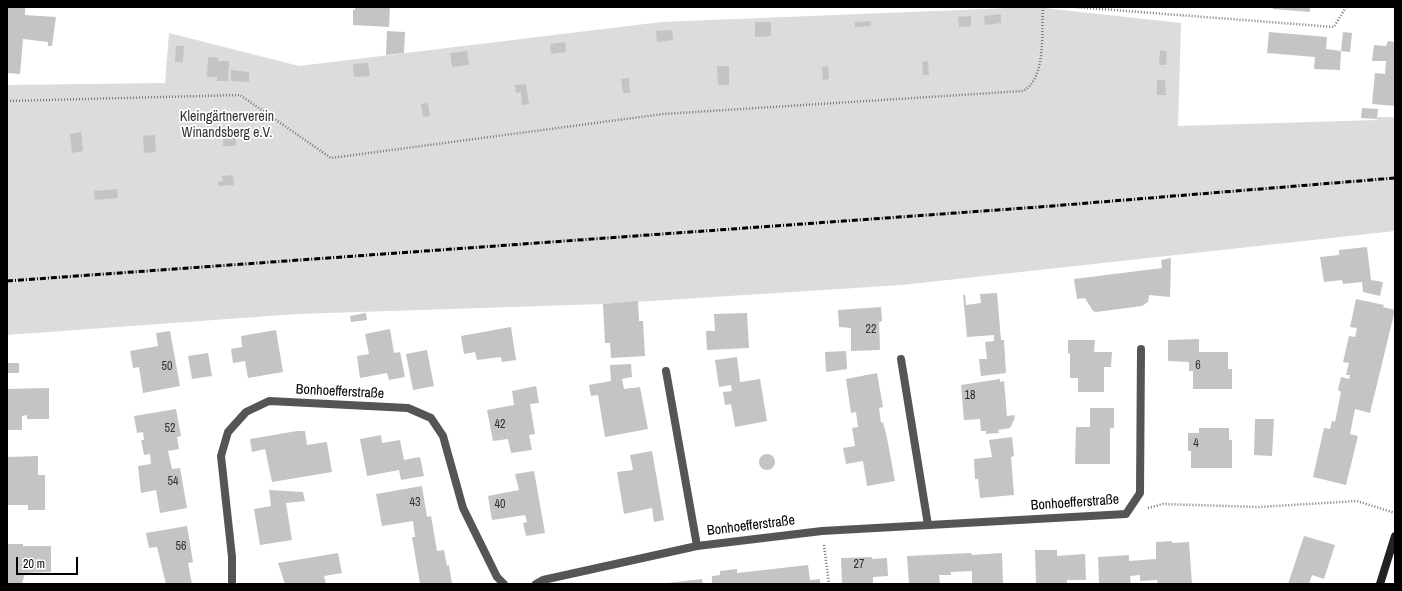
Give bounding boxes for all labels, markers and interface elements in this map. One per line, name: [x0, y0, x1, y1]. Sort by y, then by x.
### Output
park label: Kleingärtnerverein Winandsberg e.V.: [180, 109, 274, 142]
house number: 22: [866, 323, 876, 337]
house number: 6: [1195, 359, 1201, 373]
house number: 50: [162, 360, 172, 374]
street label: Bonhoefferstraße: [295, 381, 385, 403]
house number: 18: [965, 389, 975, 403]
house number: 42: [495, 418, 505, 432]
house number: 52: [165, 422, 175, 436]
house number: 4: [1193, 437, 1199, 451]
house number: 54: [168, 475, 178, 489]
street label: Bonhoefferstraße: [1030, 492, 1120, 514]
house number: 43: [410, 496, 420, 510]
house number: 40: [495, 498, 505, 512]
street label: Bonhoefferstraße: [706, 512, 796, 540]
house number: 56: [176, 540, 186, 554]
scale bar: [18, 549, 80, 575]
text: 20 m: [23, 556, 45, 572]
house number: 27: [854, 558, 864, 572]

